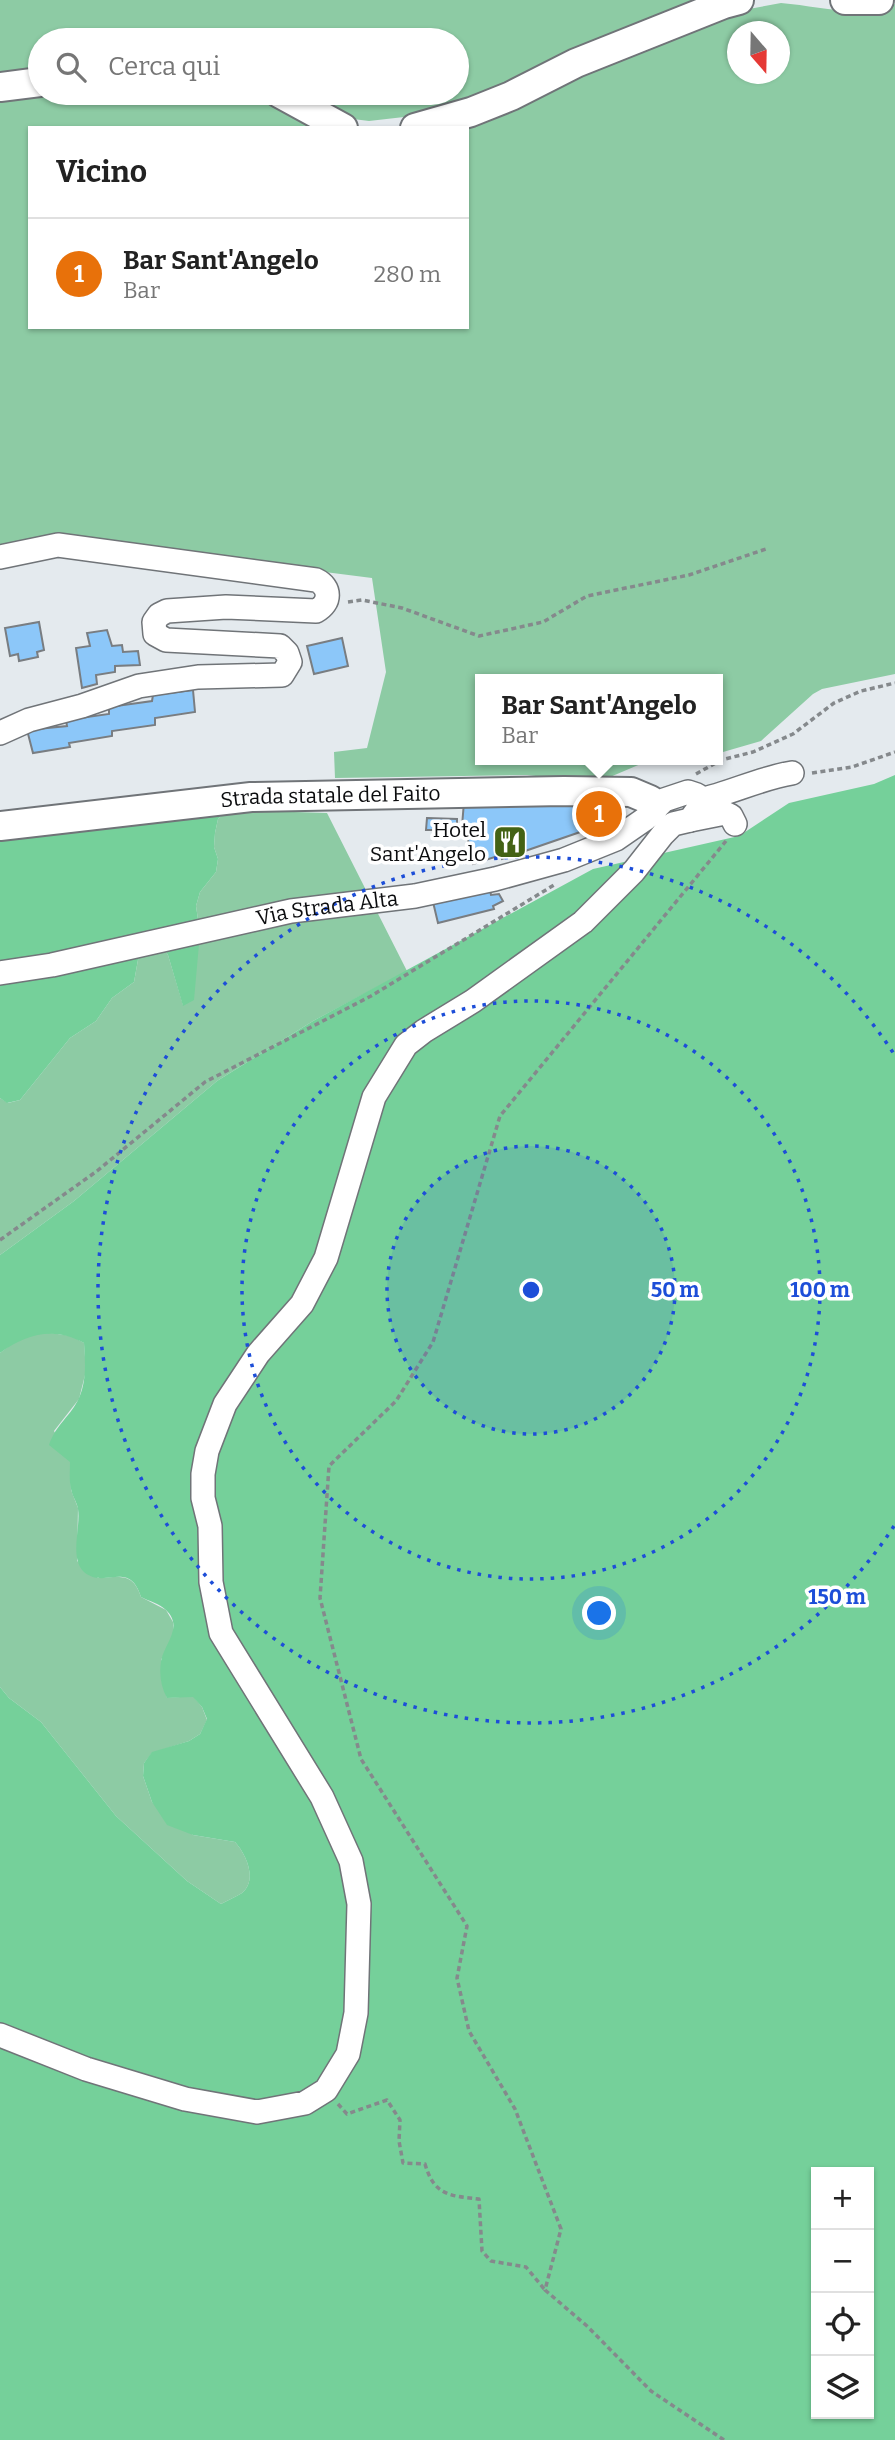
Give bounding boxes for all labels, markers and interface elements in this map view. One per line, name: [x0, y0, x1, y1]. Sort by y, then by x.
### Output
north arrow: [727, 21, 790, 84]
search box: [28, 28, 469, 105]
icon: search: [52, 48, 90, 86]
text: Cerca qui: [108, 51, 220, 82]
text: Vicino: [56, 154, 147, 190]
text: Bar Sant'Angelo: [123, 245, 319, 276]
text: 1: [74, 260, 84, 288]
text: 280 m: [373, 260, 441, 288]
text: Bar: [123, 276, 160, 304]
popup: [475, 674, 723, 765]
text: Bar Sant'Angelo: [501, 690, 697, 721]
text: Bar: [501, 721, 538, 749]
street label: Strada statale del Faito: [219, 780, 441, 813]
pin: 1: [576, 788, 622, 840]
place label: Hotel Sant'Angelo: [370, 817, 486, 867]
restaurant icon: Hotel Sant'Angelo: [491, 823, 529, 861]
street label: Via Strada Alta: [254, 885, 400, 931]
text: 50 m: [651, 1277, 699, 1303]
text: 100 m: [790, 1277, 850, 1303]
centre of rings: [519, 1278, 543, 1302]
text: 150 m: [808, 1584, 866, 1610]
your location: [582, 1596, 616, 1630]
map controls: [811, 2167, 874, 2419]
button: +: [811, 2167, 874, 2230]
button: −: [811, 2230, 874, 2293]
button: locate: [811, 2293, 874, 2356]
button: layers: [811, 2356, 874, 2419]

